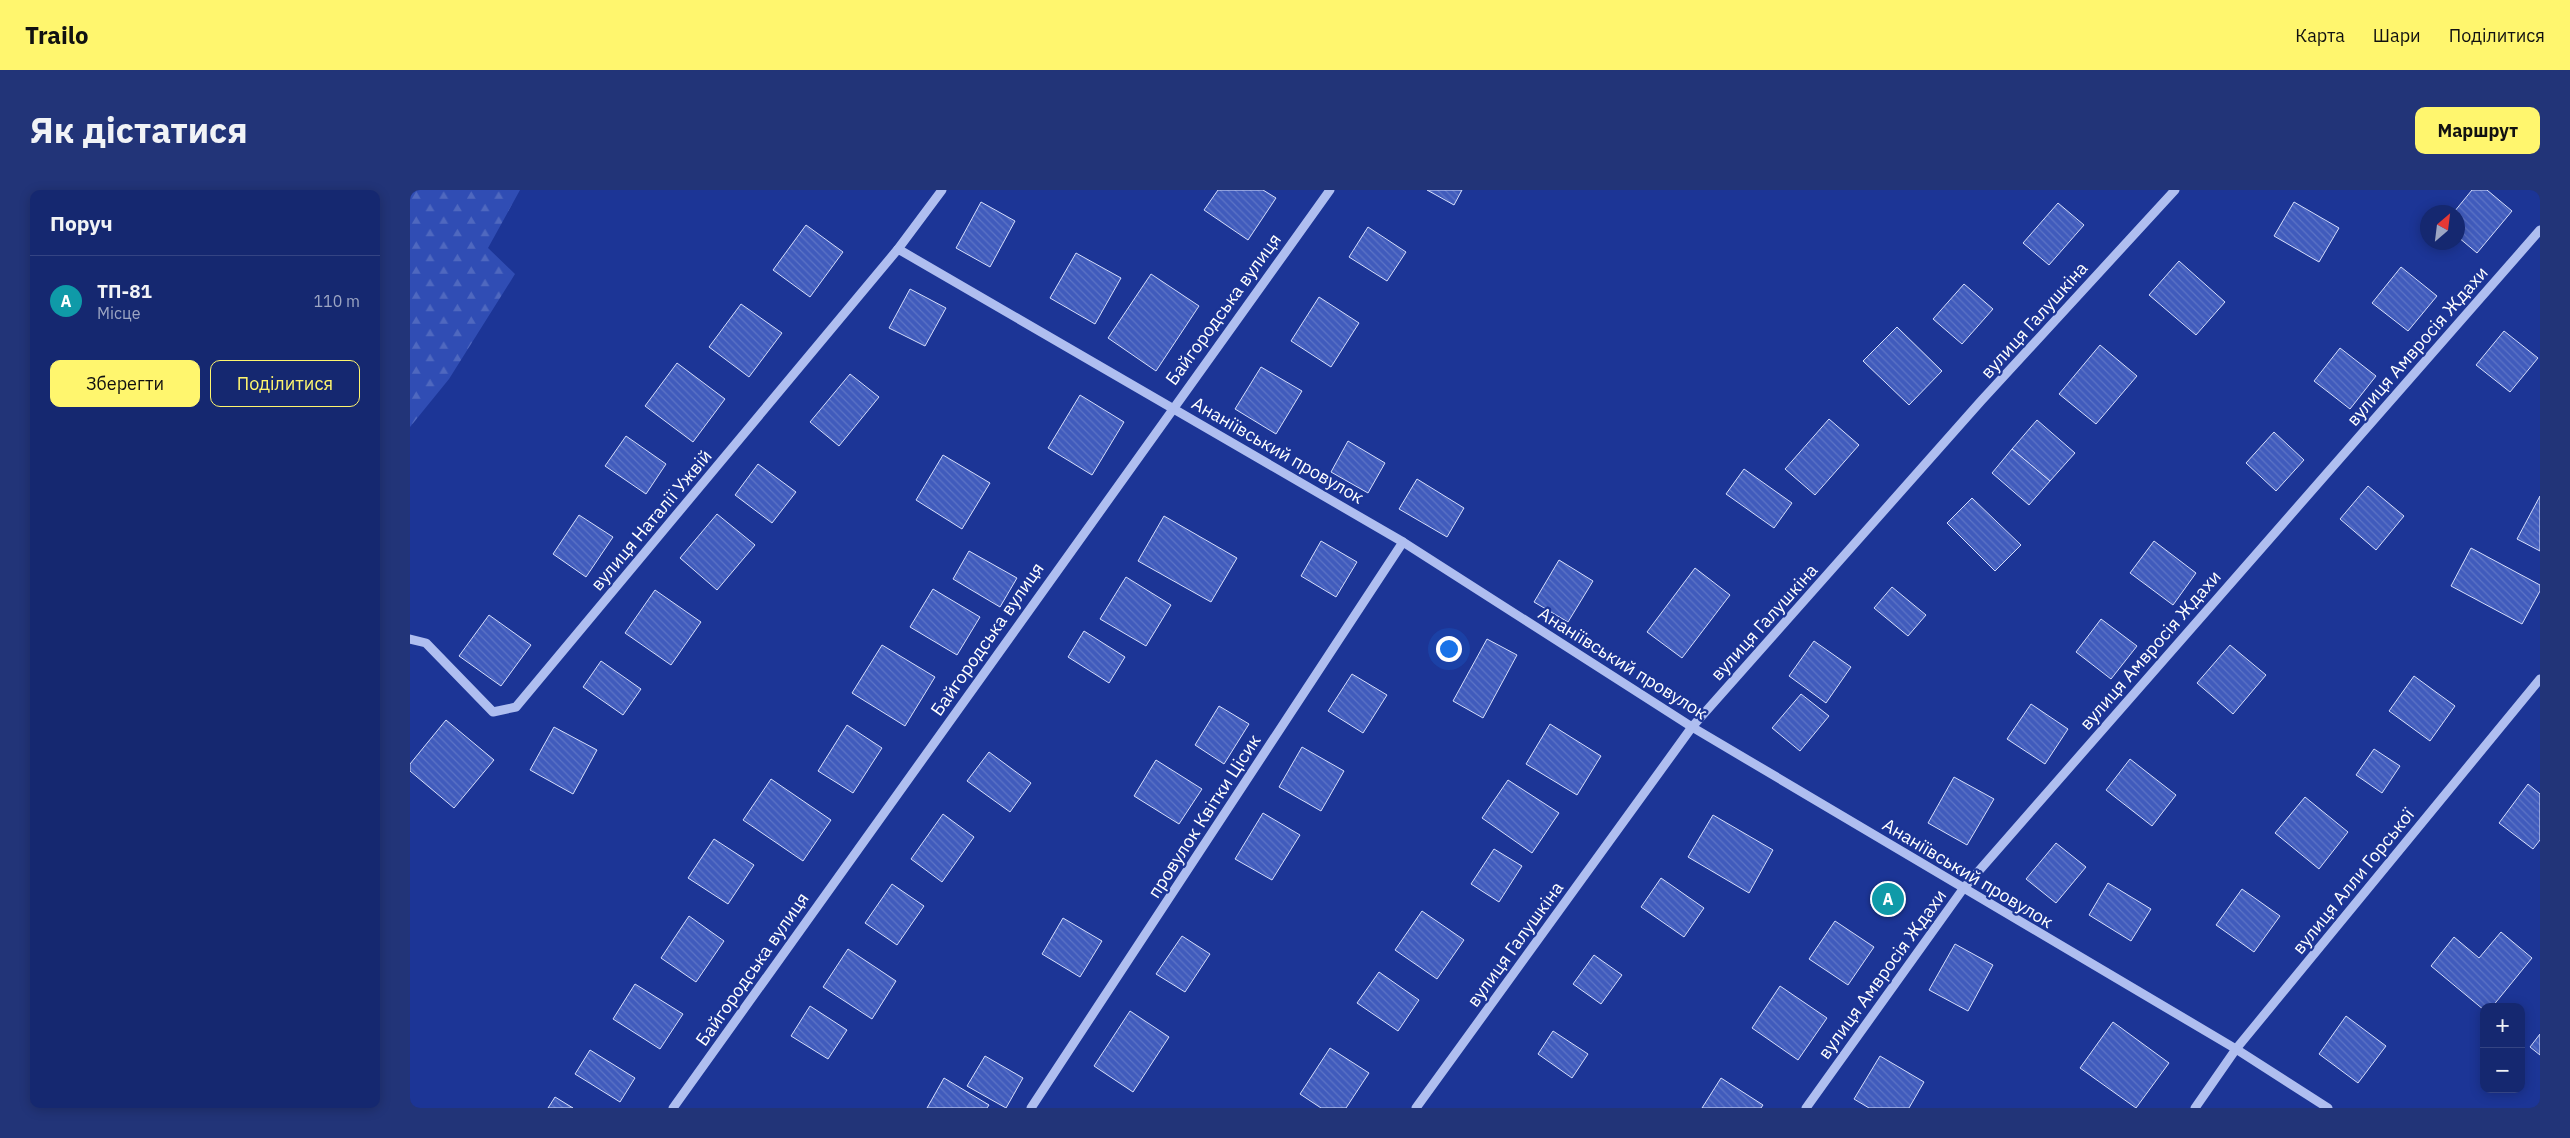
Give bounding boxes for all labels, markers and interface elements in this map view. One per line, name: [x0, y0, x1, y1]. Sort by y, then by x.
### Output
text: Trailo: [25, 19, 89, 51]
text: Карта: [2295, 24, 2345, 47]
text: Шари: [2373, 24, 2421, 47]
text: Поділитися: [2449, 24, 2545, 47]
text: Як дістатися: [30, 107, 248, 153]
button: Маршрут: [2415, 107, 2540, 154]
north arrow: [2420, 205, 2465, 250]
text: Поруч: [50, 209, 113, 237]
street label: Байгородська вулиця: [1160, 229, 1286, 389]
street label: вулиця Галушкіна: [1975, 257, 2093, 383]
street label: вулиця Амвросія Ждахи: [2341, 261, 2493, 431]
text: ТП-81: [97, 279, 152, 303]
text: A: [61, 291, 71, 311]
text: 110 m: [313, 291, 360, 311]
text: Місце: [97, 303, 140, 323]
button: Зберегти: [50, 360, 200, 407]
button: Поділитися: [210, 360, 360, 407]
street label: Ананіївський провулок: [1188, 391, 1368, 509]
street label: вулиця Наталії Ужвій: [585, 445, 717, 595]
street label: Байгородська вулиця: [925, 558, 1049, 720]
street label: вулиця Галушкіна: [1705, 559, 1823, 685]
street label: вулиця Амвросія Ждахи: [2074, 565, 2226, 735]
street label: Ананіївський провулок: [1534, 602, 1712, 724]
your location: [1436, 636, 1462, 662]
street label: провулок Квітки Цісик: [1142, 730, 1266, 902]
street label: вулиця Алли Горської: [2287, 803, 2419, 959]
street label: Ананіївський провулок: [1879, 813, 2058, 933]
street label: вулиця Галушкіна: [1462, 877, 1568, 1011]
pin: A: [1872, 880, 1904, 918]
street label: вулиця Амвросія Ждахи: [1813, 885, 1951, 1063]
street label: Байгородська вулиця: [690, 888, 814, 1050]
map controls: [2480, 1003, 2525, 1093]
button: +: [2480, 1003, 2525, 1048]
button: −: [2480, 1048, 2525, 1093]

